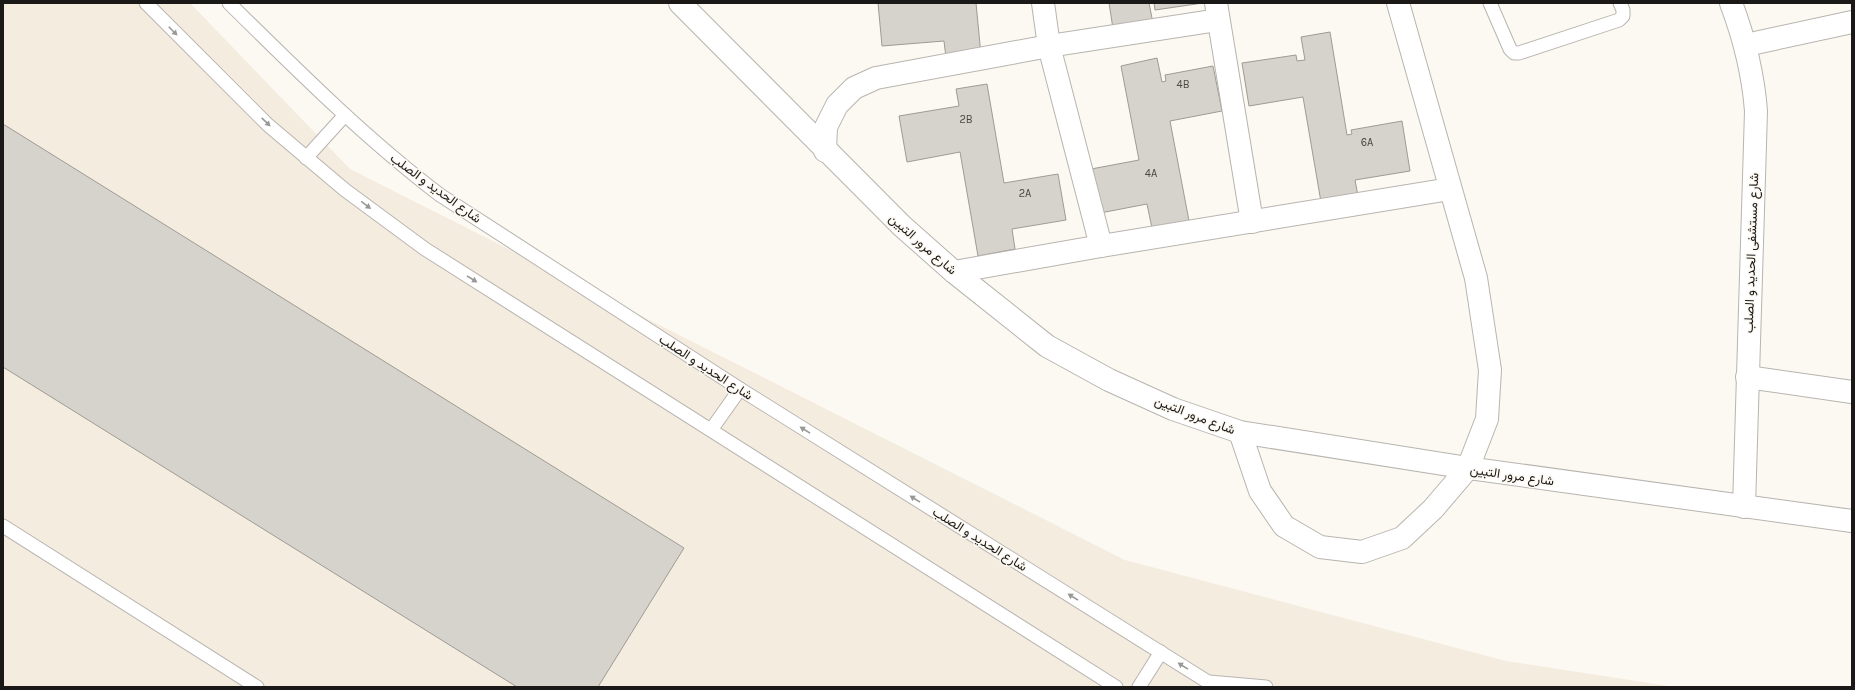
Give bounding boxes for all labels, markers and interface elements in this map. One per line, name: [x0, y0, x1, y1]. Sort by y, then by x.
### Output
one-way arrow: [169, 26, 178, 36]
house number: 4B: [1177, 78, 1190, 91]
house number: 2B: [959, 113, 973, 126]
one-way arrow: [261, 117, 270, 126]
house number: 6A: [1361, 136, 1374, 149]
street label: شارع الحديد و الصلب: [386, 150, 484, 228]
house number: 4A: [1145, 167, 1158, 180]
street label: شارع مستشفى الحديد و الصلب: [1741, 173, 1763, 333]
house number: 2A: [1019, 187, 1032, 200]
one-way arrow: [360, 201, 371, 209]
street label: شارع مرور التبين: [885, 211, 960, 279]
one-way arrow: [467, 275, 478, 283]
street label: شارع الحديد و الصلب: [655, 331, 756, 405]
street label: شارع مرور التبين: [1152, 393, 1237, 439]
one-way arrow: [800, 426, 810, 434]
street label: شارع مرور التبين: [1469, 462, 1555, 490]
one-way arrow: [909, 495, 921, 502]
street label: شارع الحديد و الصلب: [929, 504, 1030, 576]
one-way arrow: [1068, 593, 1078, 601]
one-way arrow: [1178, 662, 1188, 670]

